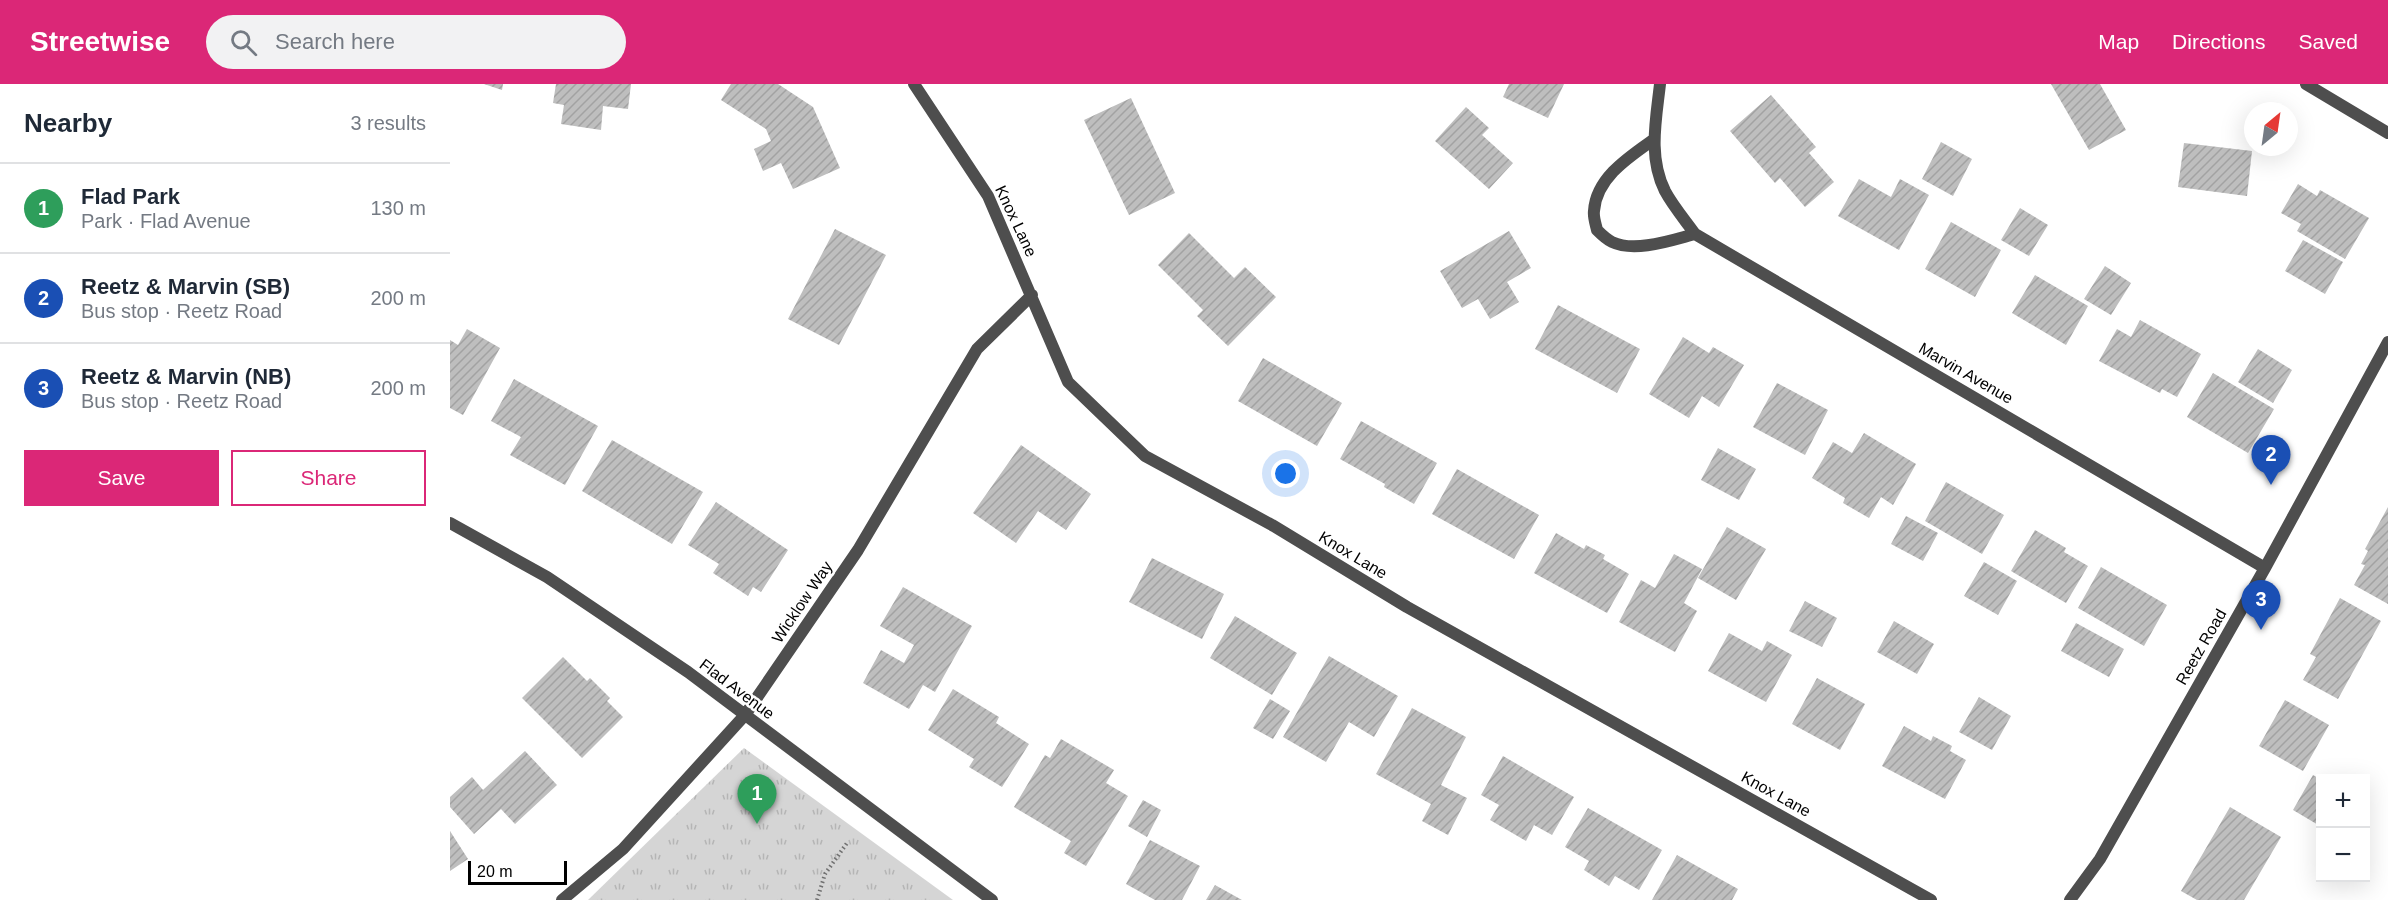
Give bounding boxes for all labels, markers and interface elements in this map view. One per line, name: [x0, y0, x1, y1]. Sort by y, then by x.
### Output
search box: [206, 15, 626, 69]
text: Streetwise: [30, 26, 170, 57]
icon: search: [227, 26, 260, 59]
text: Search here: [275, 29, 395, 54]
text: Map: [2098, 30, 2139, 53]
text: Directions: [2172, 30, 2265, 53]
text: Saved: [2298, 30, 2358, 53]
north arrow: [2244, 102, 2298, 156]
text: Nearby: [24, 108, 112, 138]
text: 3 results: [350, 112, 426, 134]
street label: Knox Lane: [992, 183, 1040, 259]
text: Flad Park: [81, 184, 180, 209]
text: 1: [38, 197, 49, 219]
text: 130 m: [370, 197, 426, 219]
text: Park · Flad Avenue: [81, 210, 251, 232]
text: Reetz & Marvin (SB): [81, 274, 290, 299]
text: 2: [38, 287, 49, 309]
text: 200 m: [370, 287, 426, 309]
text: Bus stop · Reetz Road: [81, 300, 282, 322]
street label: Marvin Avenue: [1916, 339, 2016, 407]
text: Reetz & Marvin (NB): [81, 364, 291, 389]
text: 3: [38, 377, 49, 399]
text: 200 m: [370, 377, 426, 399]
text: Bus stop · Reetz Road: [81, 390, 282, 412]
pin: 2: [2252, 436, 2290, 485]
button: Save: [24, 450, 219, 506]
button: Share: [231, 450, 426, 506]
your location: [1271, 459, 1300, 488]
street label: Knox Lane: [1316, 528, 1390, 582]
street label: Wicklow Way: [769, 558, 835, 646]
pin: 3: [2242, 580, 2280, 630]
street label: Reetz Road: [2173, 606, 2229, 688]
street label: Flad Avenue: [696, 656, 778, 723]
street label: Knox Lane: [1738, 768, 1814, 820]
pin: 1: [738, 774, 776, 824]
map controls: [2316, 774, 2370, 882]
button: +: [2316, 774, 2370, 828]
button: −: [2316, 828, 2370, 882]
scale bar: [468, 858, 567, 886]
text: 20 m: [477, 863, 513, 880]

